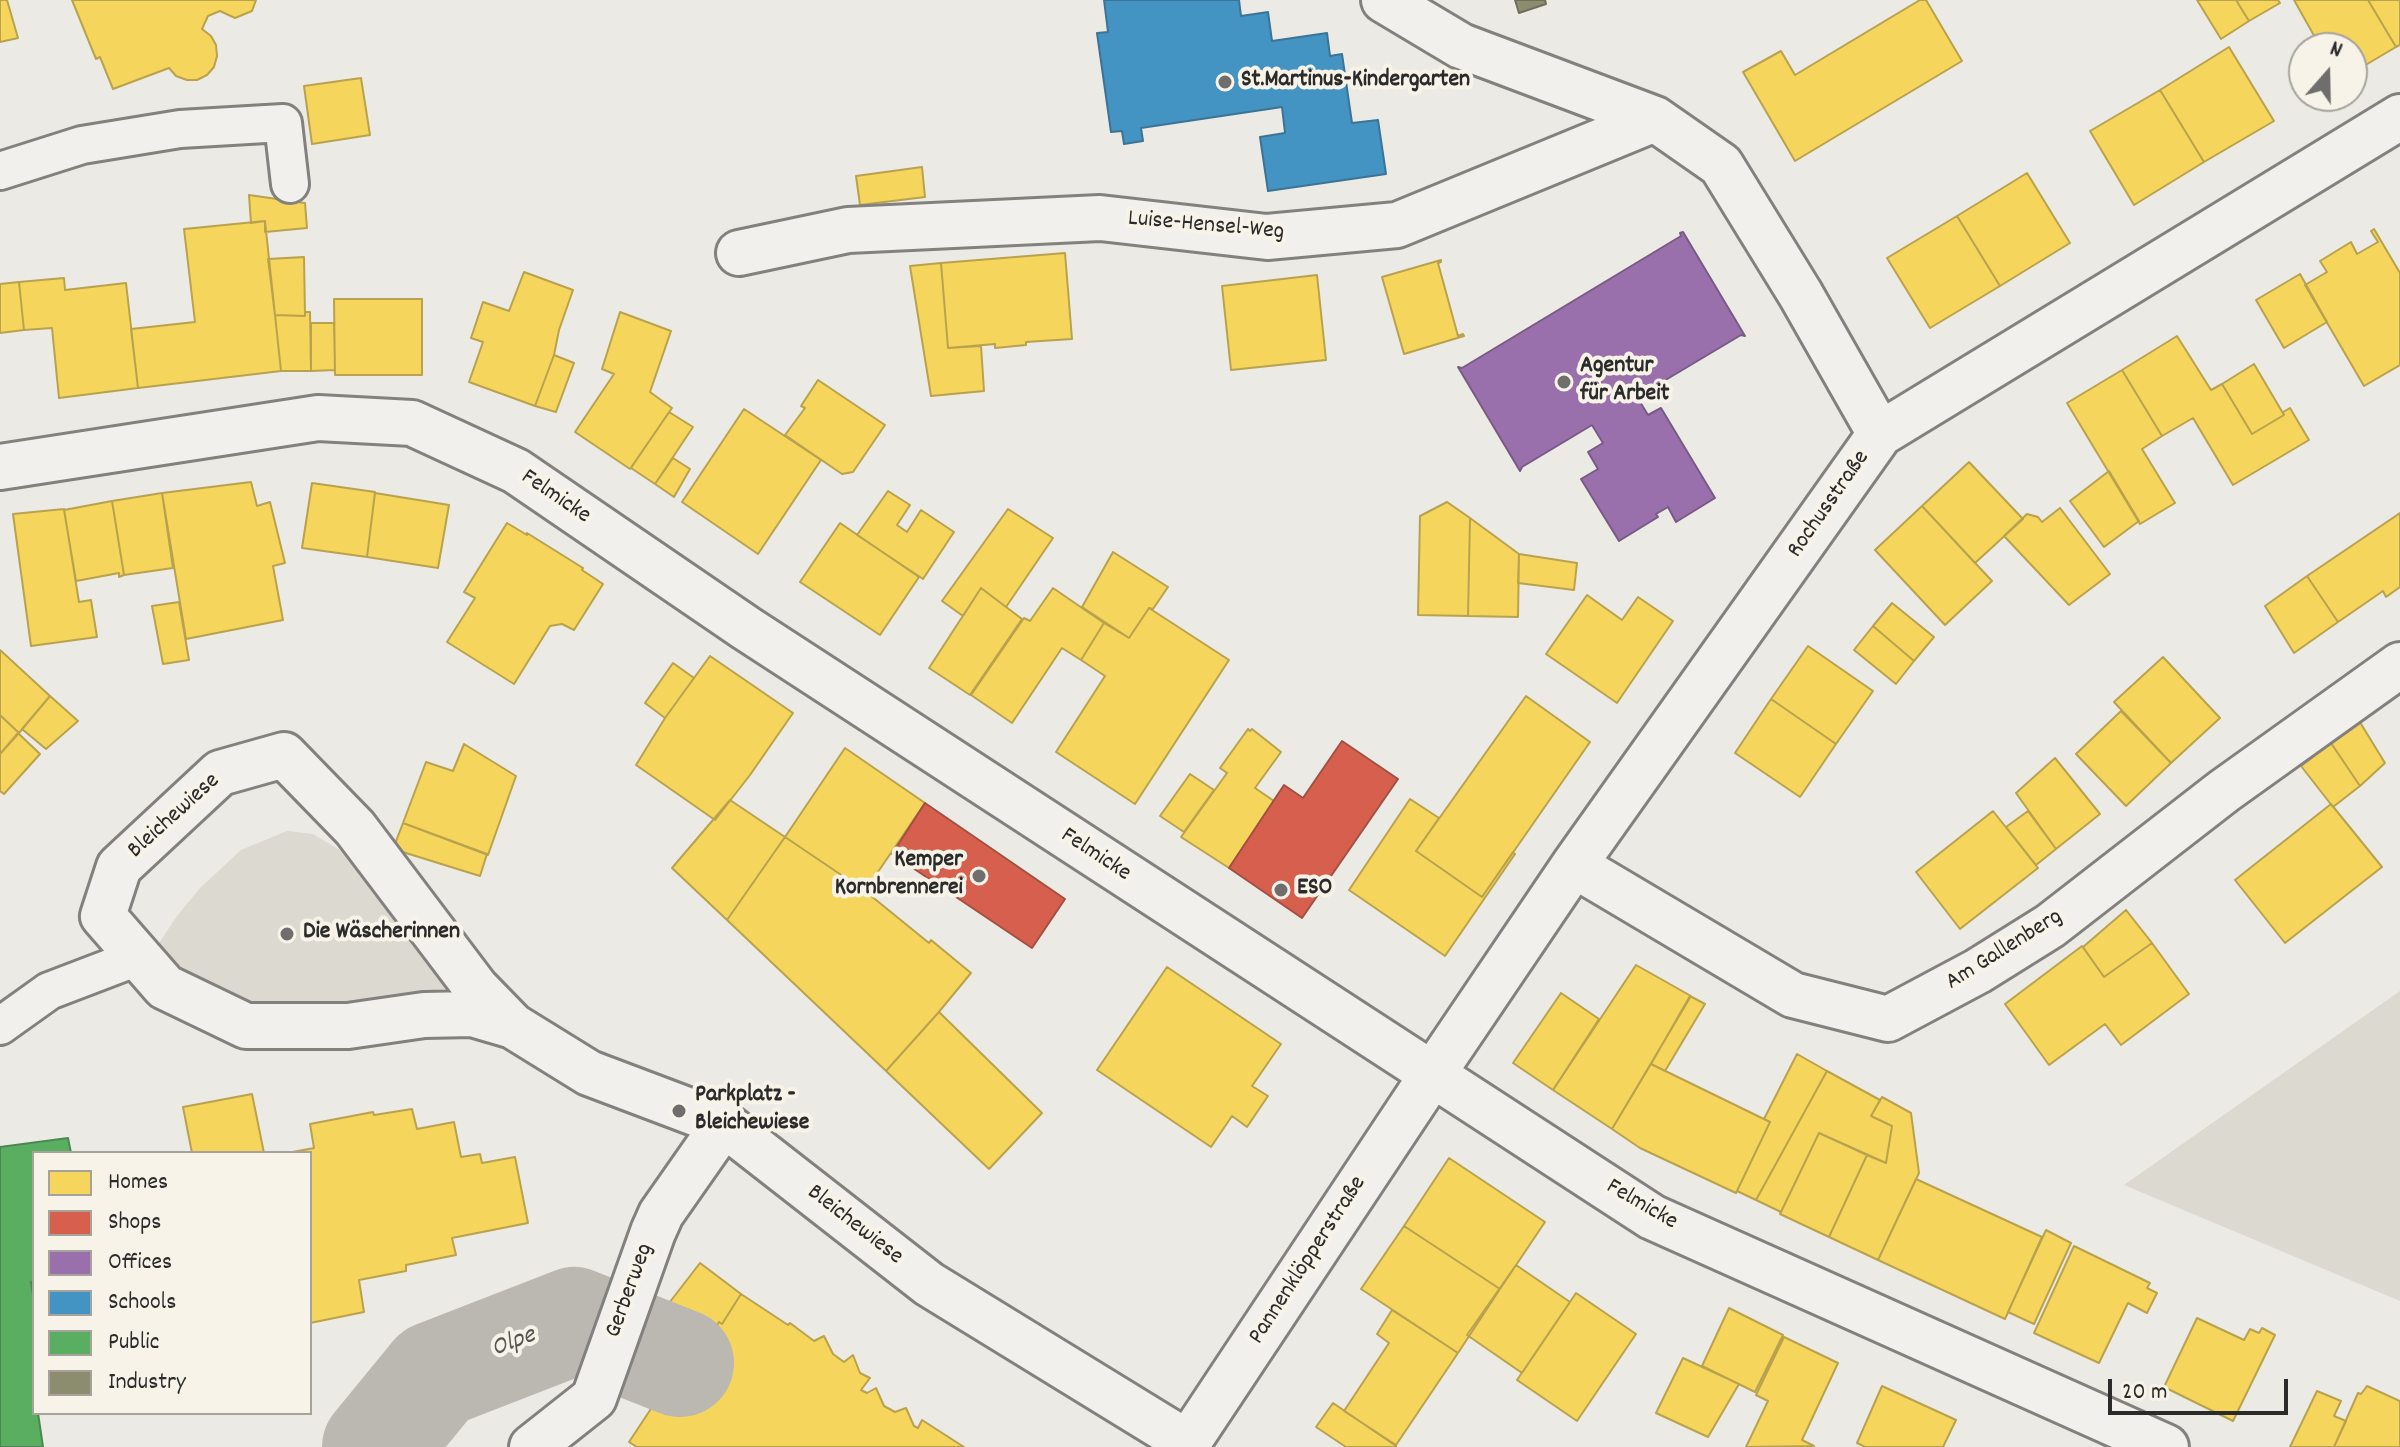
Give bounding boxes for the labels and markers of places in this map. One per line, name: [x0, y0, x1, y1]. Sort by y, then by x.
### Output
place label: St.Martinus-Kindergarten: [1241, 68, 1470, 96]
marker: St.Martinus-Kindergarten: [1216, 73, 1234, 91]
place label: Agentur für Arbeit: [1580, 354, 1669, 410]
marker: Agentur für Arbeit: [1555, 373, 1573, 391]
place label: Kemper Kornbrennerei: [835, 848, 963, 904]
marker: Kemper Kornbrennerei: [970, 867, 988, 885]
place label: ESO: [1297, 876, 1332, 904]
marker: ESO: [1272, 881, 1290, 899]
place label: Die Wäscherinnen: [303, 920, 460, 948]
marker: Die Wäscherinnen: [278, 925, 296, 943]
place label: Parkplatz - Bleichewiese: [695, 1083, 809, 1139]
marker: Parkplatz - Bleichewiese: [670, 1102, 688, 1120]

